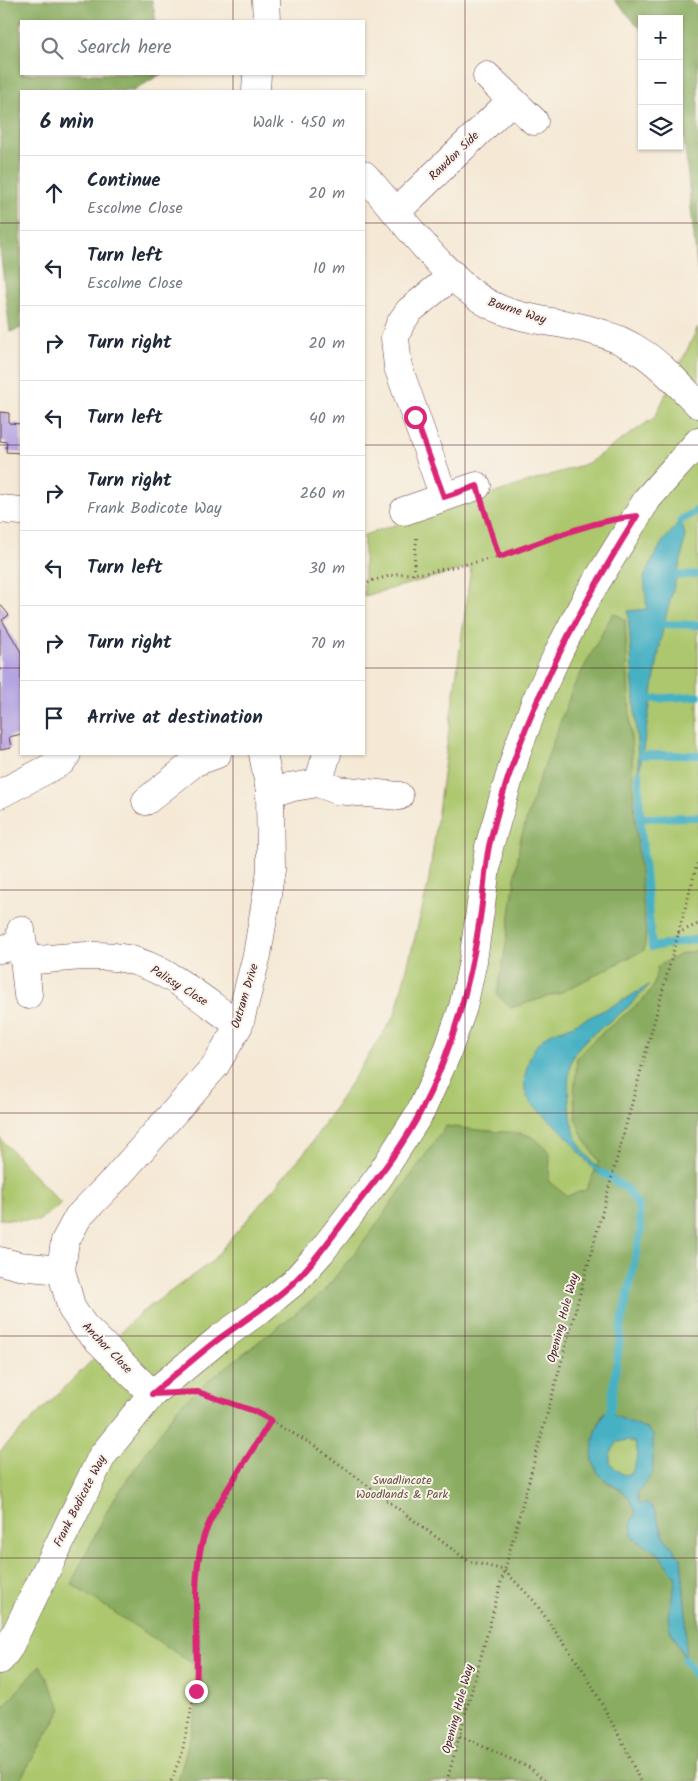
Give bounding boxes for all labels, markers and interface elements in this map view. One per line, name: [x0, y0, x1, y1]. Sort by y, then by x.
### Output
map controls: [638, 15, 683, 150]
button: +: [638, 15, 683, 60]
search box: [20, 20, 365, 75]
text: Search here: [78, 33, 172, 63]
icon: search: [38, 34, 66, 62]
button: −: [638, 60, 683, 105]
button: layers: [638, 105, 683, 150]
text: 6 min: [40, 106, 94, 139]
text: Walk · 450 m: [252, 110, 345, 135]
street label: Rawdon Side: [424, 127, 484, 185]
text: Continue: [87, 166, 160, 196]
icon: ahead: [40, 179, 68, 207]
text: 20 m: [309, 181, 345, 206]
text: Escolme Close: [87, 196, 183, 221]
text: Turn left: [87, 241, 162, 271]
icon: left: [40, 254, 68, 282]
text: 10 m: [313, 256, 345, 281]
text: Escolme Close: [87, 271, 183, 296]
street label: Bourne Way: [485, 293, 549, 329]
text: Turn right: [87, 328, 172, 358]
icon: right: [40, 329, 68, 357]
text: 20 m: [309, 331, 345, 356]
text: Turn left: [87, 403, 162, 433]
icon: left: [40, 404, 68, 432]
text: 40 m: [309, 406, 345, 431]
route start: [404, 406, 427, 429]
text: Turn right: [87, 466, 172, 496]
icon: right: [40, 479, 68, 507]
text: 260 m: [300, 481, 345, 506]
text: Frank Bodicote Way: [87, 496, 222, 521]
text: Turn left: [87, 553, 162, 583]
icon: left: [40, 554, 68, 582]
text: 30 m: [309, 556, 345, 581]
text: Turn right: [87, 628, 172, 658]
icon: right: [40, 629, 68, 657]
text: 70 m: [310, 631, 345, 656]
text: Arrive at destination: [87, 703, 263, 733]
icon: arrive: [40, 704, 68, 732]
street label: Palissy Close: [147, 961, 212, 1012]
street label: Outram Drive: [226, 961, 264, 1031]
street label: Opening Hole Way: [542, 1271, 584, 1365]
street label: Anchor Close: [77, 1318, 137, 1379]
street label: Frank Bodicote Way: [49, 1451, 112, 1550]
park label: Swadlincote Woodlands & Park: [356, 1471, 448, 1504]
street label: Opening Hole Way: [437, 1662, 479, 1756]
route end: [185, 1680, 208, 1703]

